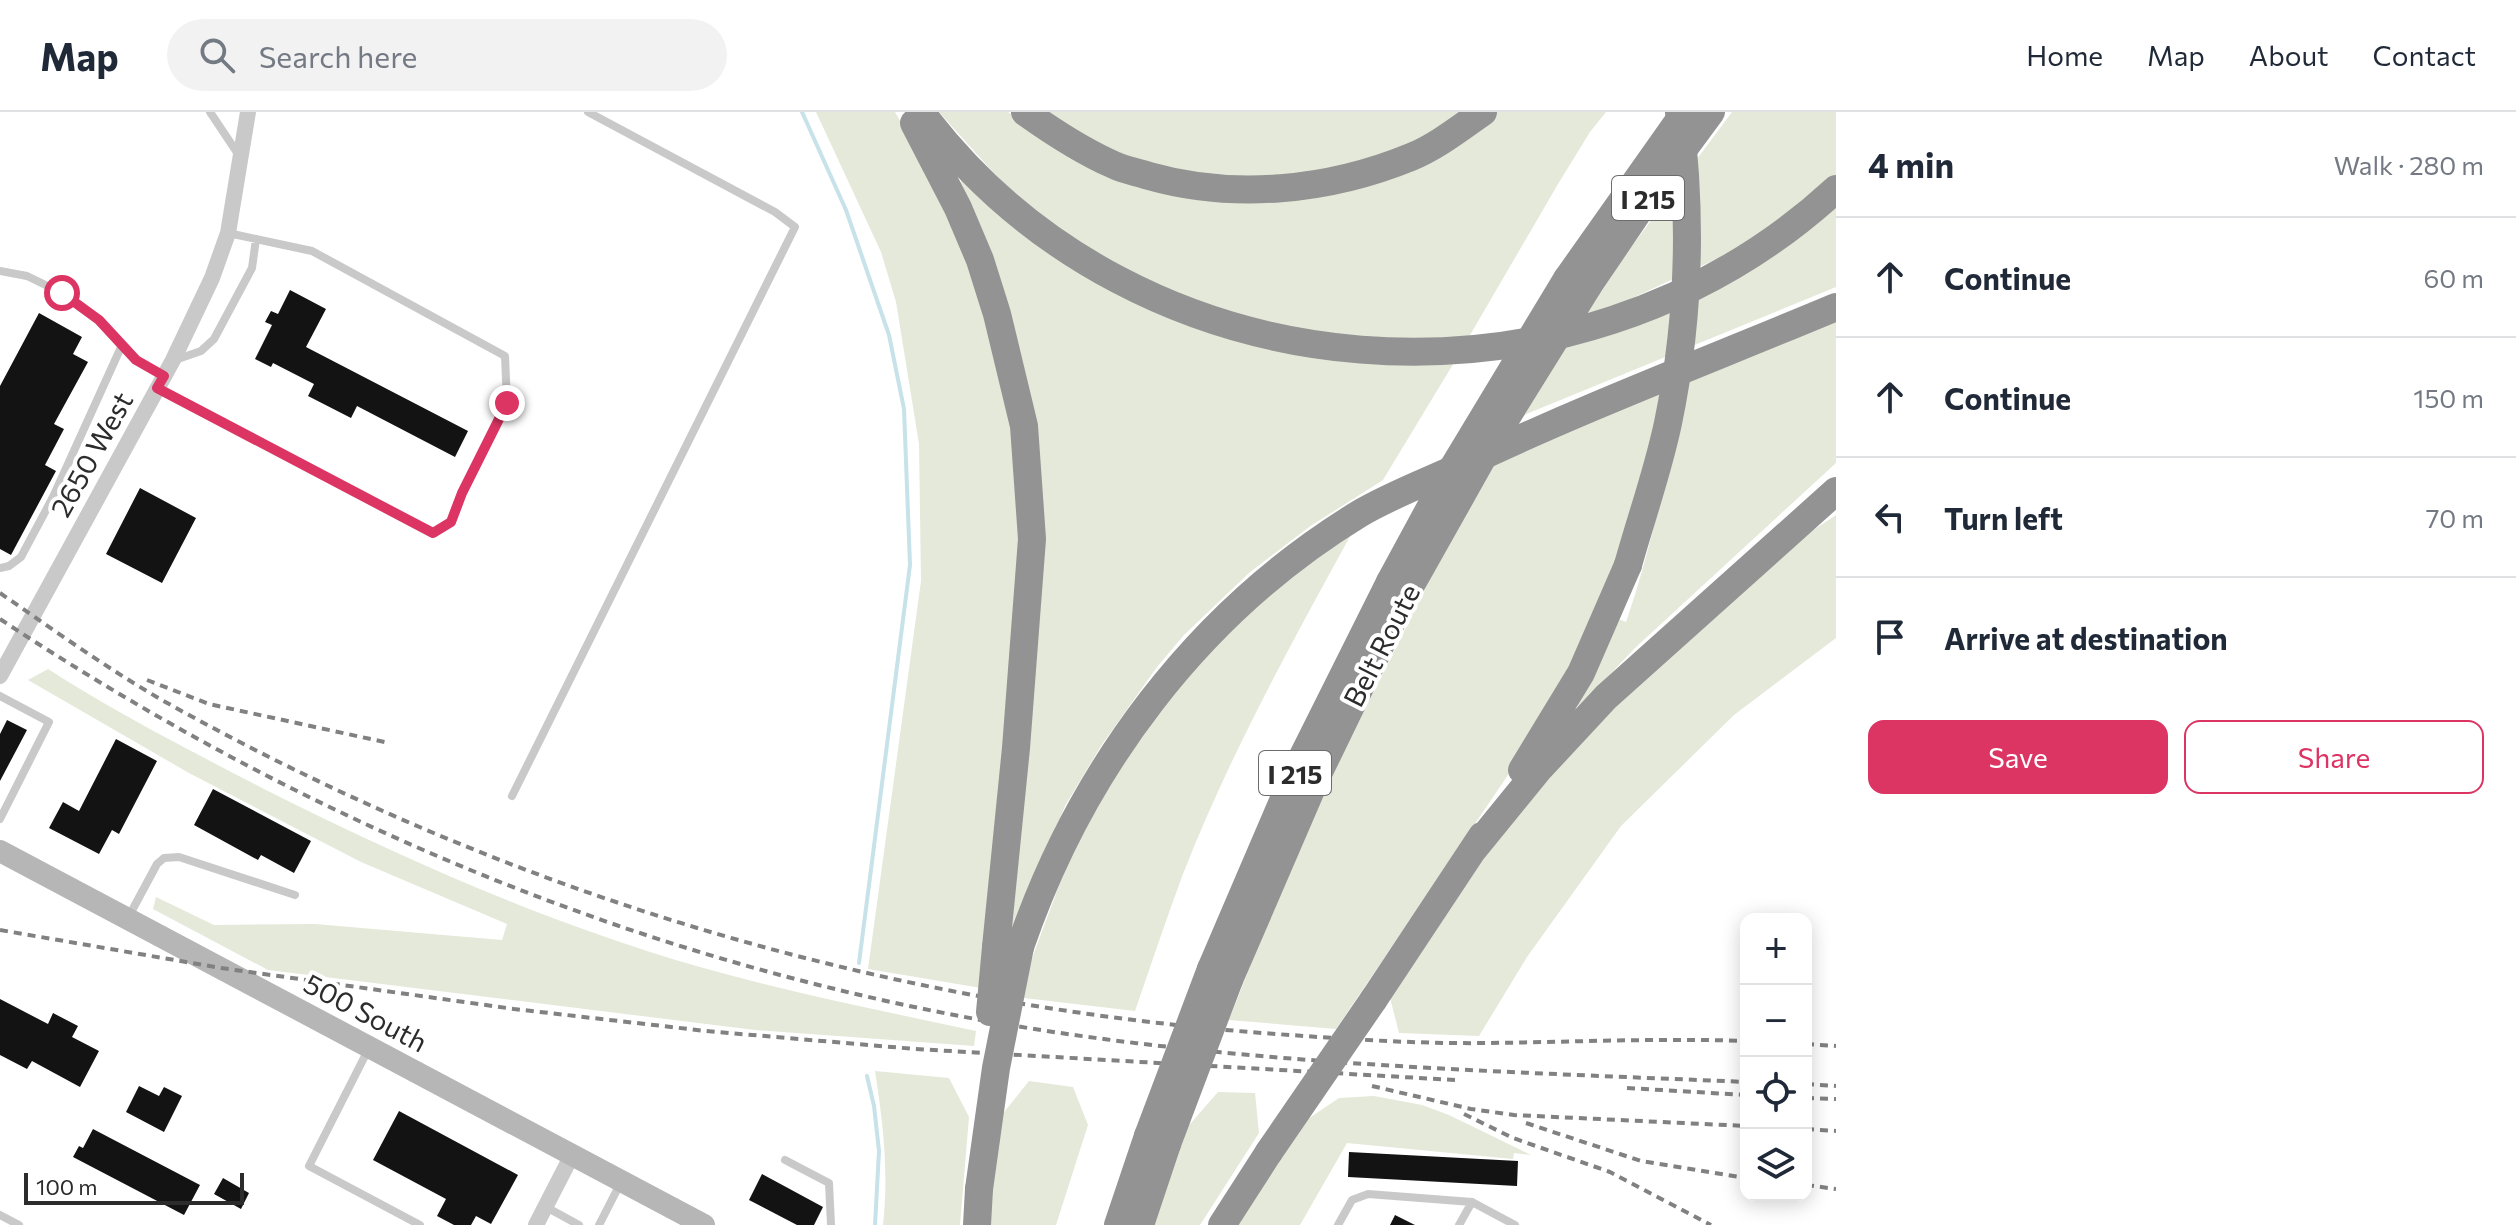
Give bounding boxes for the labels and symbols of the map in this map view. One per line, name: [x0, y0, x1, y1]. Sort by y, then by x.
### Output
road number: I 215: [1612, 176, 1684, 220]
route start: [44, 275, 80, 311]
route end: [489, 385, 525, 421]
street label: 2650 West: [43, 386, 139, 522]
street label: Belt Route: [1336, 578, 1426, 712]
road number: I 215: [1259, 751, 1331, 795]
street label: 500 South: [299, 965, 433, 1059]
scale bar: [24, 1169, 244, 1205]

